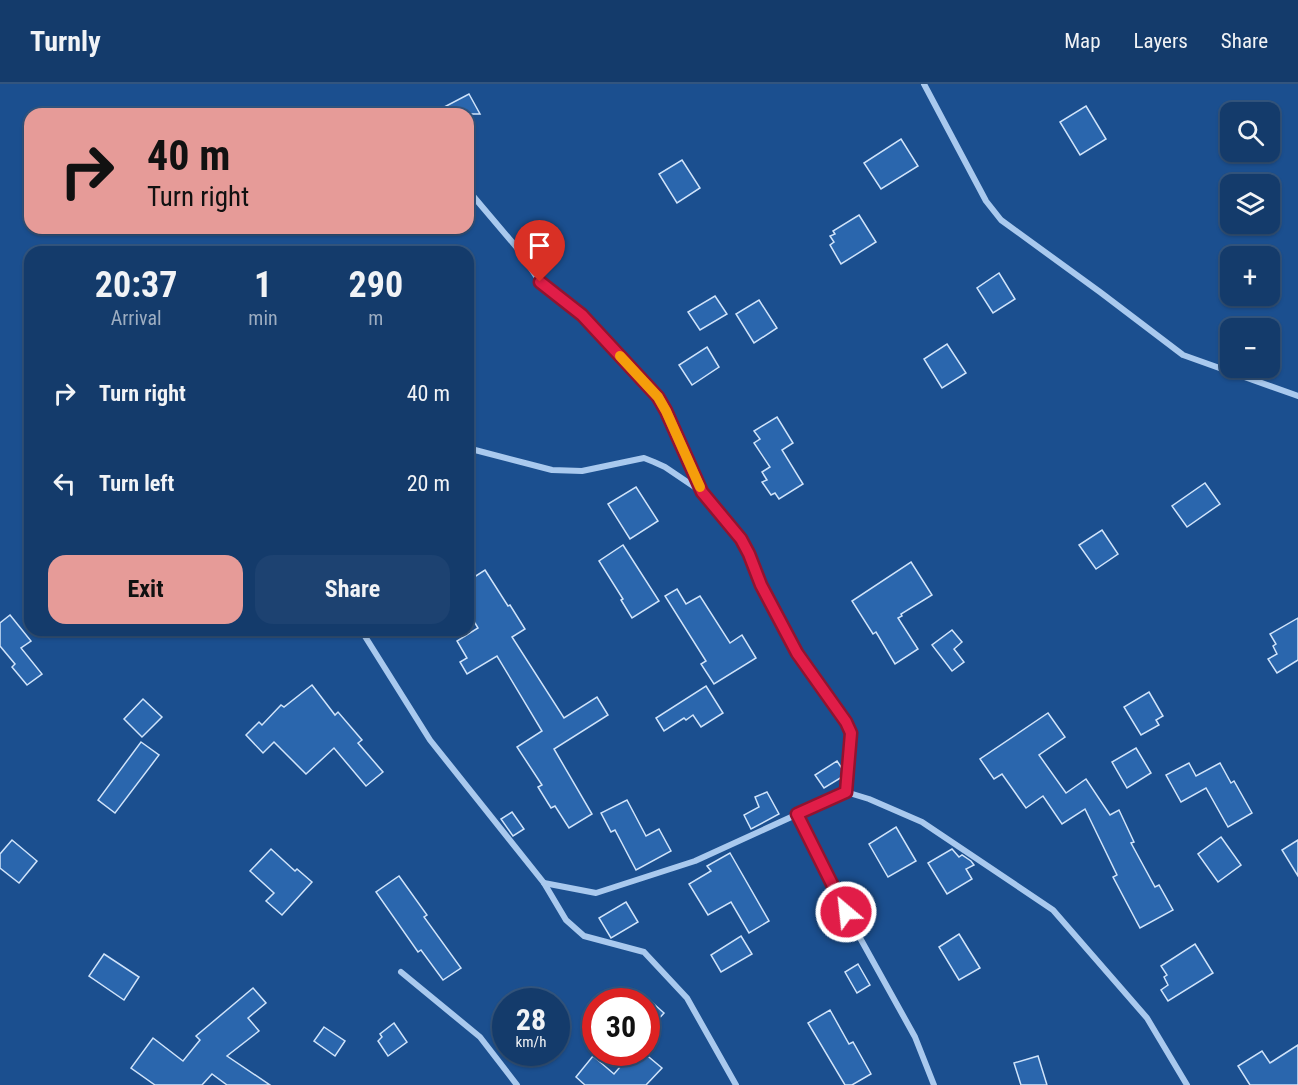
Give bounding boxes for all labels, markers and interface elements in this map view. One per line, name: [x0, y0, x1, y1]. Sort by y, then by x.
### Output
text: Turnly: [30, 25, 101, 58]
text: Map: [1064, 29, 1101, 53]
text: Layers: [1134, 29, 1188, 53]
text: Share: [1221, 29, 1268, 53]
map controls: [1220, 102, 1280, 378]
button: search: [1220, 102, 1280, 162]
text: 40 m: [147, 131, 230, 180]
icon: right: [48, 132, 126, 210]
button: layers: [1220, 174, 1280, 234]
text: Turn right: [147, 181, 249, 213]
pin: [514, 220, 565, 282]
icon: arrive: [523, 229, 556, 262]
button: +: [1220, 246, 1280, 306]
text: 20:37: [95, 264, 177, 306]
text: 1: [254, 264, 272, 306]
text: 290: [349, 264, 403, 306]
text: Arrival: [111, 306, 162, 330]
text: min: [248, 306, 278, 330]
text: m: [368, 306, 383, 330]
button: −: [1220, 318, 1280, 378]
icon: right: [48, 377, 81, 410]
text: Turn right: [99, 381, 186, 406]
text: 40 m: [407, 381, 450, 406]
icon: left: [48, 467, 81, 500]
text: Turn left: [99, 471, 174, 496]
text: 20 m: [407, 471, 450, 496]
button: Exit: [48, 555, 243, 624]
button: Share: [255, 555, 450, 624]
position arrow: [814, 880, 878, 944]
speed limit sign: 30: [582, 988, 660, 1066]
text: 28: [516, 1002, 546, 1037]
text: km/h: [516, 1033, 546, 1051]

